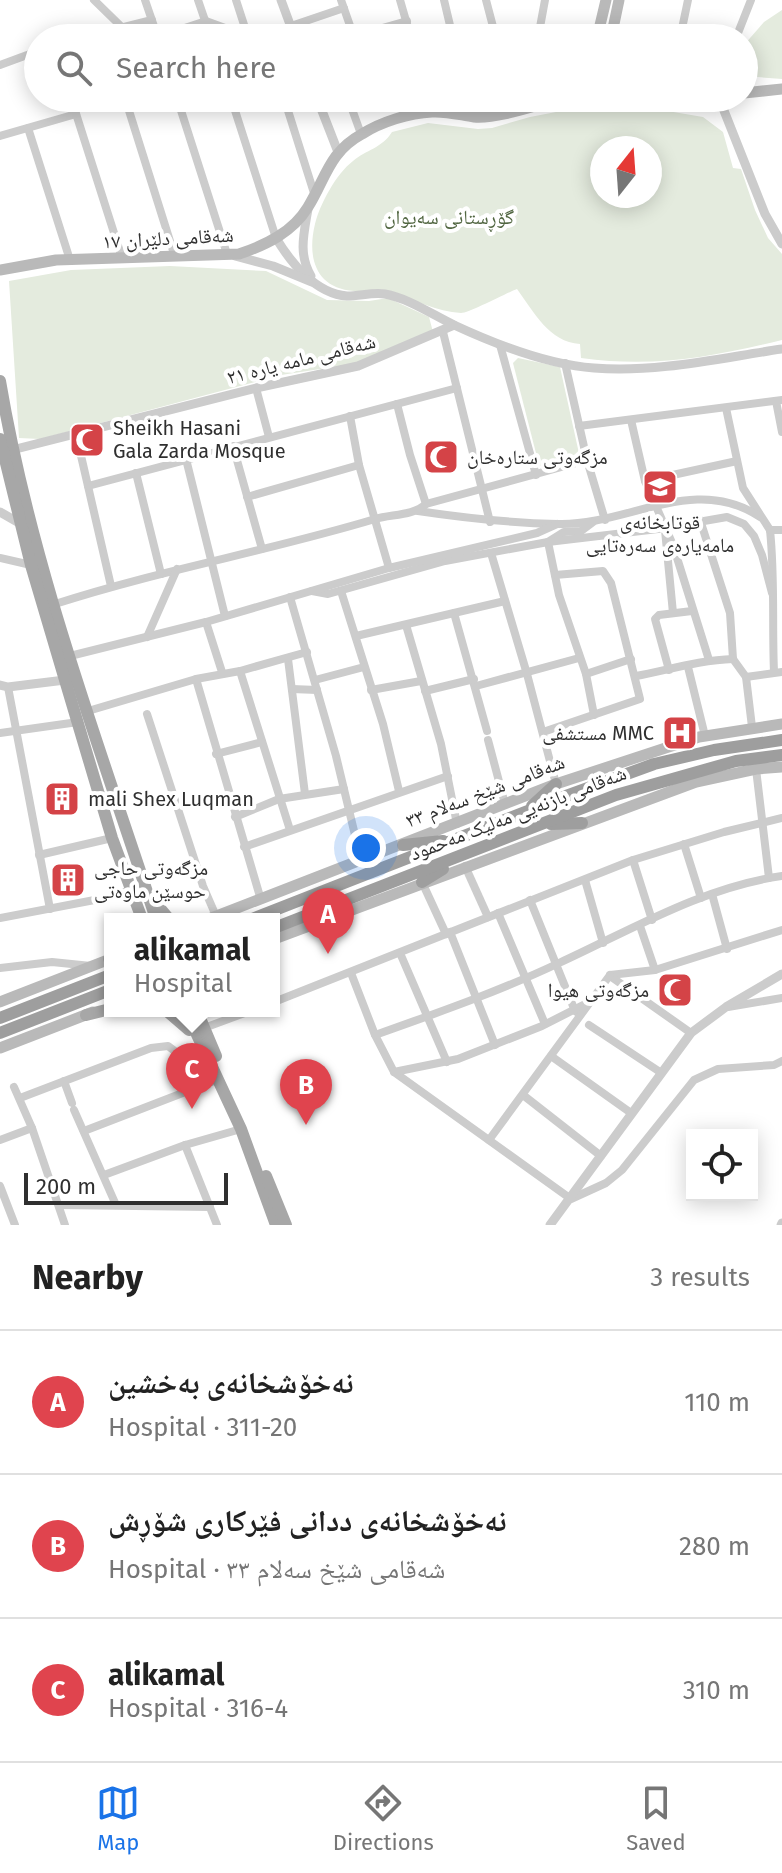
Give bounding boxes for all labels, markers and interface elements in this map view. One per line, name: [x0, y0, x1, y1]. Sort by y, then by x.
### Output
search box: [24, 24, 758, 112]
icon: search: [52, 46, 96, 90]
text: Search here: [116, 50, 276, 86]
north arrow: [590, 136, 662, 208]
park label: گۆڕستانی سەیوان: [384, 205, 514, 233]
street label: شەقامی دلێران ١٧: [102, 223, 234, 253]
street label: شەقامی مامە یارە ٢١: [224, 329, 378, 389]
place label: Sheikh Hasani Gala Zarda Mosque: [113, 416, 286, 463]
mosque icon: Sheikh Hasani Gala Zarda Mosque: [68, 421, 106, 459]
mosque icon: مزگەوتی ستارەخان: [422, 438, 460, 476]
place label: مزگەوتی ستارەخان: [467, 445, 608, 469]
school or university icon: قوتابخانەی مامەیارەی سەرەتایی: [641, 468, 679, 506]
place label: قوتابخانەی مامەیارەی سەرەتایی: [586, 510, 734, 557]
hospital icon: مستشفى MMC: [661, 714, 699, 752]
place label: مستشفى MMC: [542, 721, 654, 745]
street label: شەقامی شێخ سەلام ٣٣: [402, 750, 569, 834]
street label: شەقامی بازنەیی مەلیک مەحمود: [406, 761, 630, 865]
building icon: mali Shex Luqman: [43, 780, 81, 818]
place label: mali Shex Luqman: [88, 787, 254, 811]
your location: [346, 828, 386, 868]
place label: مزگەوتی حاجی حوسێن ماوەتی: [94, 856, 208, 903]
building icon: مزگەوتی حاجی حوسێن ماوەتی: [49, 861, 87, 899]
pin: A: [302, 888, 354, 954]
popup: [104, 913, 280, 1017]
text: alikamal: [134, 932, 250, 968]
text: Hospital: [134, 968, 232, 999]
mosque icon: مزگەوتی هیوا: [656, 971, 694, 1009]
place label: مزگەوتی هیوا: [548, 978, 649, 1002]
pin: C: [166, 1043, 218, 1109]
pin: B: [280, 1059, 332, 1125]
map controls: [686, 1129, 758, 1201]
button: locate: [686, 1129, 758, 1201]
scale bar: [24, 1169, 228, 1205]
text: 200 m: [36, 1173, 96, 1200]
text: Nearby: [32, 1257, 143, 1298]
text: 3 results: [650, 1262, 750, 1293]
text: نەخۆشخانەی بەخشین: [108, 1365, 354, 1401]
text: A: [50, 1387, 66, 1418]
text: 110 m: [684, 1387, 750, 1418]
text: Hospital · 311-20: [108, 1412, 297, 1443]
text: نەخۆشخانەی ددانی فێرکاری شۆڕش: [108, 1503, 506, 1539]
text: B: [50, 1531, 66, 1562]
text: 280 m: [679, 1531, 750, 1562]
text: Hospital · شەقامی شێخ سەلام ٣٣: [108, 1554, 445, 1585]
text: alikamal: [108, 1657, 224, 1693]
text: C: [51, 1675, 65, 1706]
text: 310 m: [683, 1675, 750, 1706]
text: Hospital · 316-4: [108, 1693, 288, 1724]
tab: Map: [96, 1781, 140, 1856]
tab: Directions: [333, 1781, 434, 1856]
tab: Saved: [626, 1781, 686, 1856]

